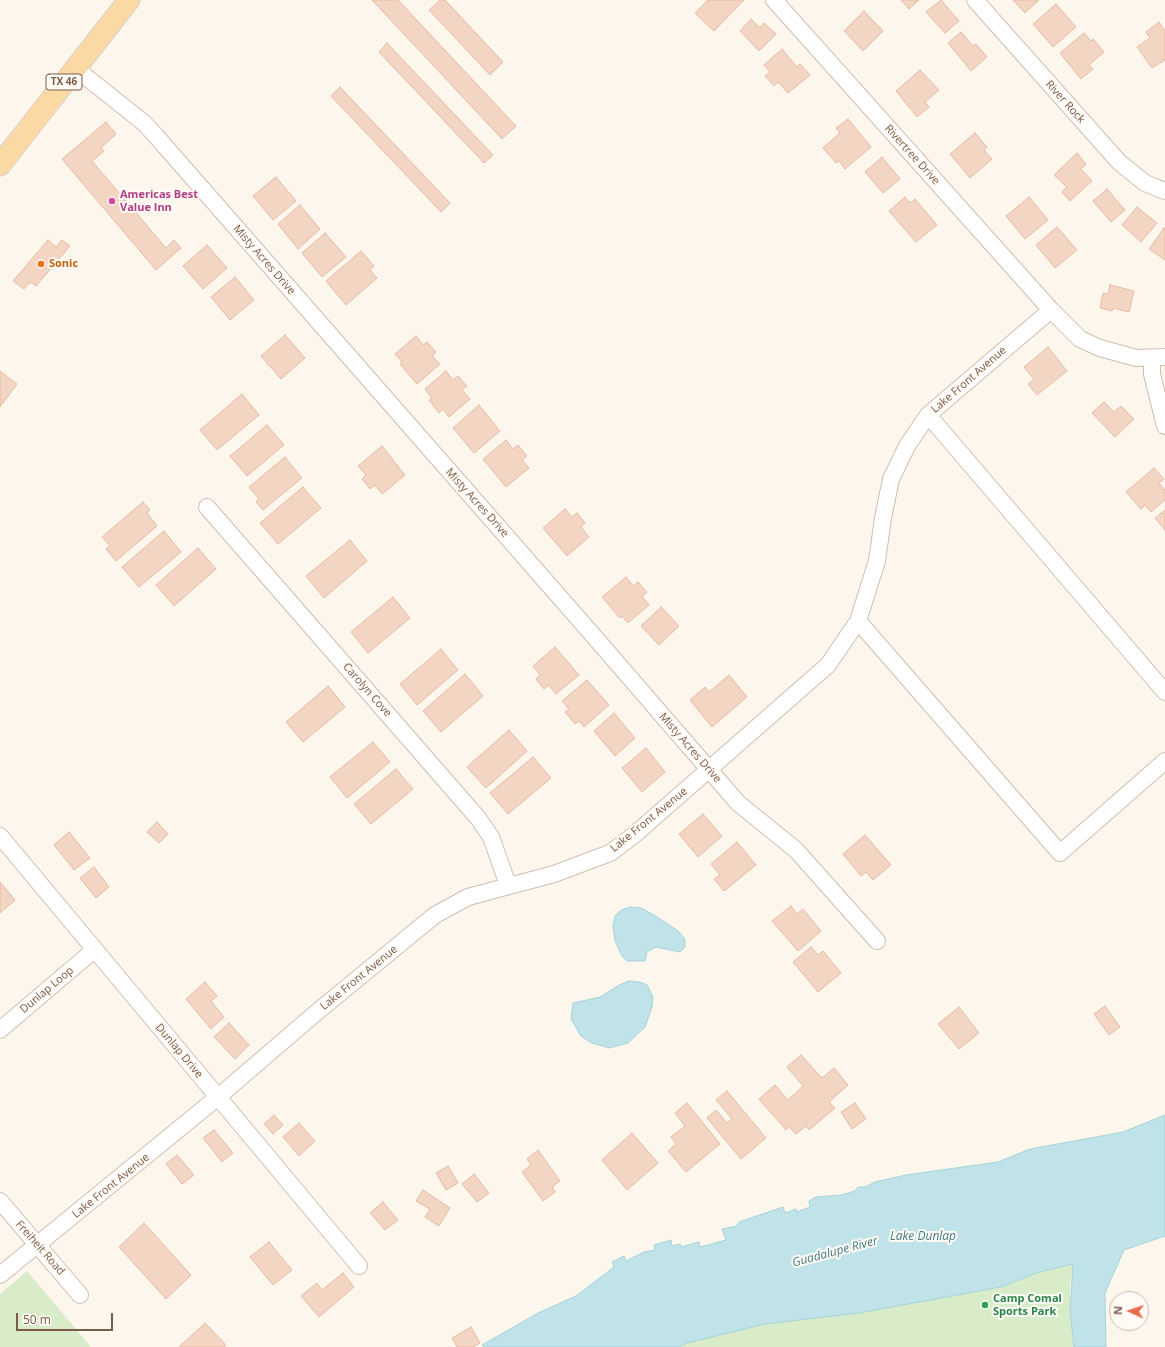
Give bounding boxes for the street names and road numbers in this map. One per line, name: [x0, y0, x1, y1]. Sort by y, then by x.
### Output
road number: TX 46: [46, 74, 82, 90]
street label: River Rock: [1042, 78, 1088, 126]
street label: Rivertree Drive: [882, 122, 942, 188]
street label: Misty Acres Drive: [230, 222, 298, 298]
street label: Lake Front Avenue: [929, 344, 1009, 416]
street label: Misty Acres Drive: [443, 466, 511, 540]
street label: Carolyn Cove: [340, 660, 394, 720]
street label: Misty Acres Drive: [656, 710, 724, 786]
street label: Lake Front Avenue: [608, 785, 690, 855]
street label: Lake Front Avenue: [318, 943, 400, 1013]
street label: Dunlap Loop: [18, 964, 76, 1016]
street label: Dunlap Drive: [152, 1021, 206, 1081]
street label: Lake Front Avenue: [70, 1151, 152, 1221]
street label: Freiheit Road: [13, 1218, 67, 1278]

